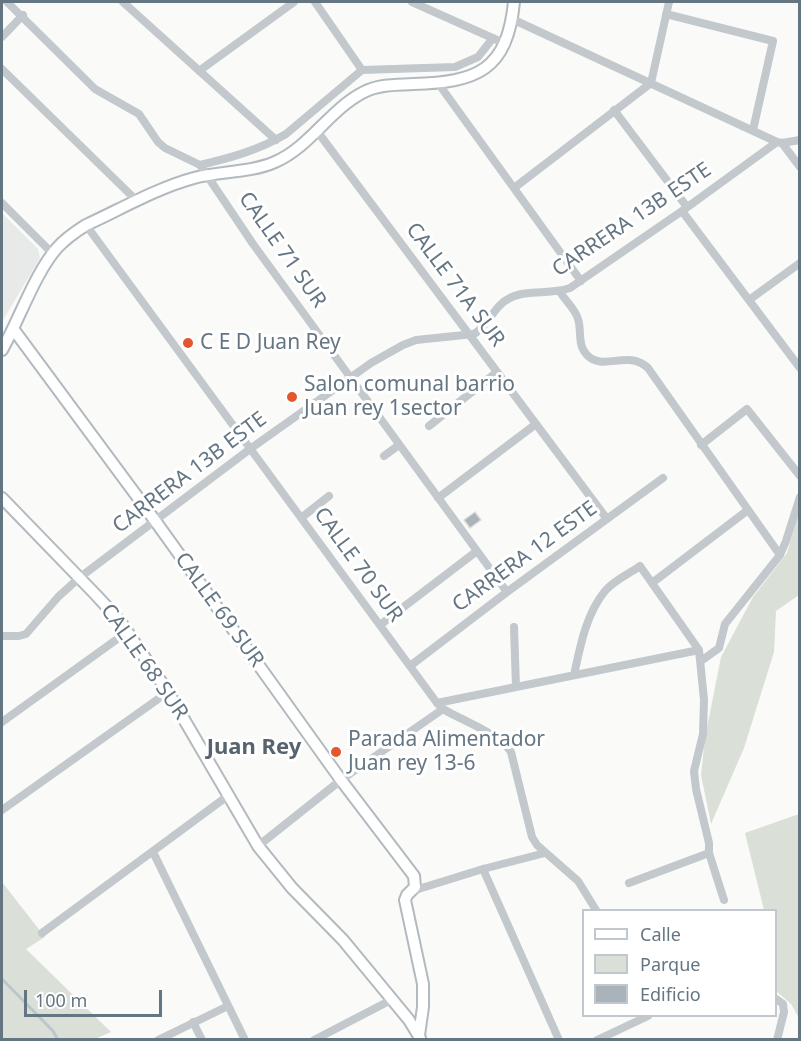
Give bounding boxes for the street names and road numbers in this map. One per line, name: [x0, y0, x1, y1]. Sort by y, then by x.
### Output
street label: CARRERA 13B ESTE: [548, 158, 716, 282]
street label: CALLE 71 SUR: [233, 187, 331, 313]
street label: CALLE 71A SUR: [400, 218, 510, 352]
street label: CARRERA 13B ESTE: [108, 407, 272, 539]
street label: CARRERA 12 ESTE: [448, 496, 602, 618]
street label: CALLE 70 SUR: [308, 503, 408, 627]
street label: CALLE 69 SUR: [169, 548, 269, 672]
street label: CALLE 68 SUR: [95, 599, 193, 725]

